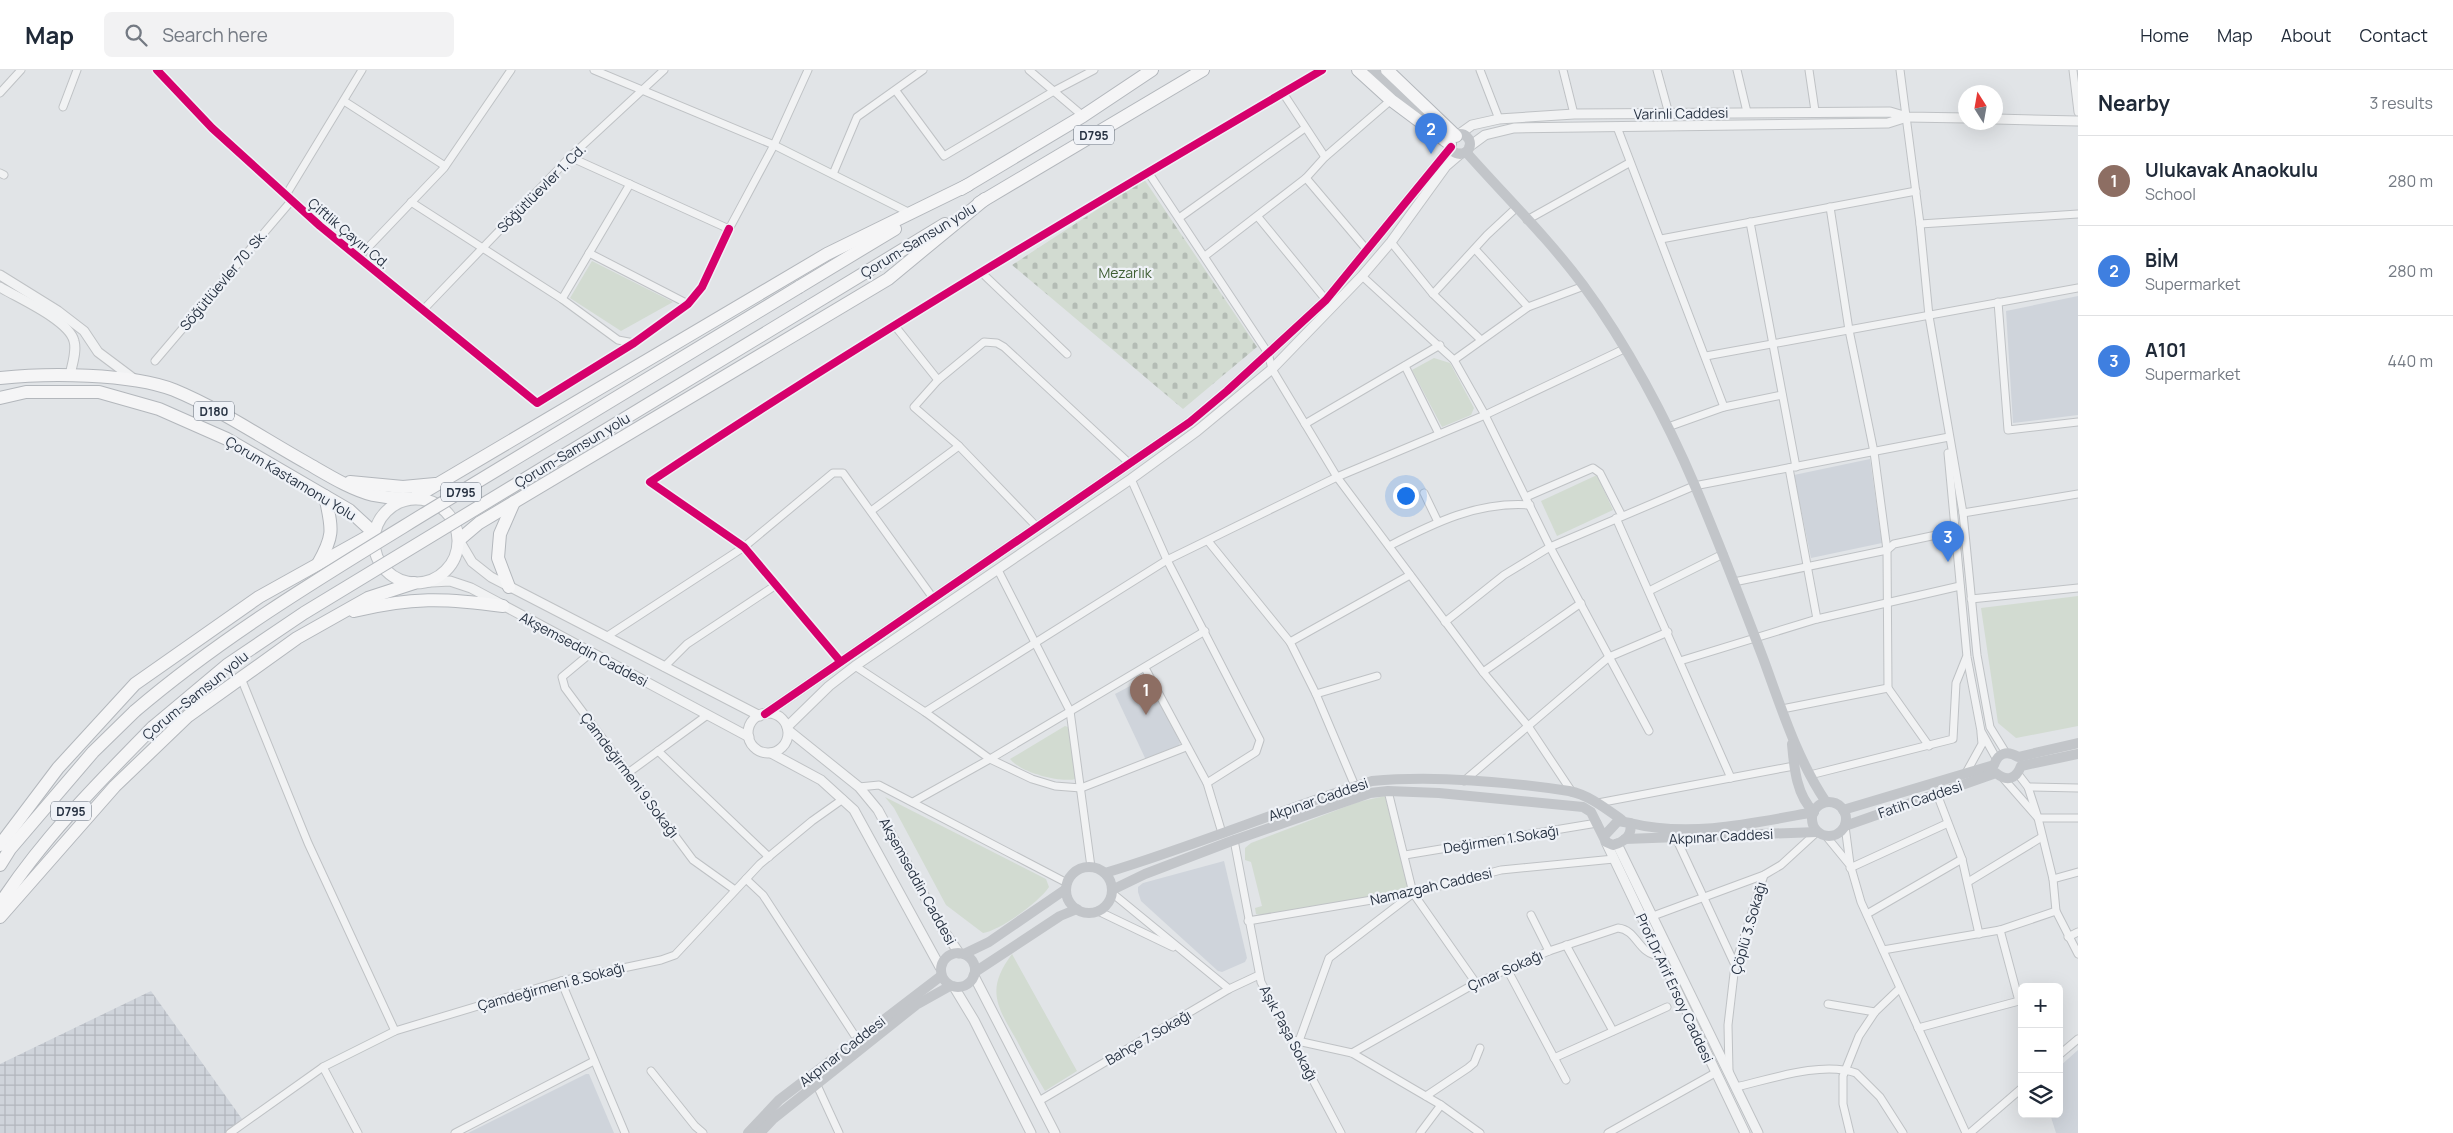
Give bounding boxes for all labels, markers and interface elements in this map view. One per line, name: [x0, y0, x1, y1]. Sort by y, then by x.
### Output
search box: [104, 12, 454, 57]
text: Map: [25, 18, 74, 51]
icon: search: [122, 21, 150, 49]
text: Search here: [162, 22, 268, 48]
text: Home: [2140, 23, 2189, 47]
text: Map: [2217, 23, 2253, 47]
text: About: [2281, 23, 2331, 47]
text: Contact: [2359, 23, 2428, 47]
north arrow: [1958, 85, 2003, 130]
text: Nearby: [2098, 89, 2170, 117]
text: 3 results: [2370, 92, 2433, 114]
street label: Varinli Caddesi: [1633, 103, 1729, 123]
pin: 2: [1415, 113, 1447, 154]
road number: D795: [1074, 126, 1114, 144]
street label: Söğütlüevler 1. Cd.: [493, 140, 589, 236]
text: Ulukavak Anaokulu: [2145, 157, 2318, 183]
text: 1: [2110, 170, 2118, 192]
text: 280 m: [2388, 170, 2433, 192]
text: School: [2145, 183, 2196, 205]
street label: Çiftlik Çayırı Cd.: [304, 193, 394, 273]
street label: Çorum-Samsun yolu: [857, 198, 979, 282]
street label: Söğütlüevler 70. Sk.: [175, 226, 271, 334]
text: BİM: [2145, 247, 2179, 273]
text: 2: [2109, 260, 2119, 282]
text: 280 m: [2388, 260, 2433, 282]
park label: Mezarlık: [1098, 263, 1153, 282]
text: Supermarket: [2145, 273, 2241, 295]
text: A101: [2145, 337, 2187, 363]
text: 3: [2109, 350, 2119, 372]
text: 440 m: [2387, 350, 2433, 372]
text: Supermarket: [2145, 363, 2241, 385]
road number: D180: [194, 402, 234, 421]
street label: Çorum-Samsun yolu: [511, 408, 633, 492]
street label: Çorum Kastamonu Yolu: [222, 431, 360, 525]
road number: D795: [441, 482, 481, 502]
your location: [1393, 483, 1419, 509]
pin: 3: [1932, 521, 1964, 562]
street label: Akşemseddin Caddesi: [517, 607, 651, 691]
street label: Çorum-Samsun yolu: [138, 646, 252, 744]
pin: 1: [1130, 674, 1162, 715]
street label: Çamdeğirmeni 9.Sokağı: [577, 709, 683, 841]
street label: Akpınar Caddesi: [1266, 773, 1370, 825]
street label: Fatih Caddesi: [1875, 776, 1965, 822]
road number: D795: [51, 801, 91, 820]
street label: Akşemseddin Caddesi: [875, 814, 961, 948]
street label: Değirmen 1.Sokağı: [1442, 820, 1560, 858]
street label: Akpınar Caddesi: [1668, 824, 1774, 848]
street label: Namazgah Caddesi: [1368, 863, 1494, 909]
street label: Çöplü 3.Sokağı: [1726, 880, 1770, 976]
street label: Prof.Dr.Arif Ersoy Caddesi: [1632, 910, 1718, 1066]
street label: Çınar Sokağı: [1464, 945, 1546, 995]
street label: Çamdeğirmeni 8.Sokağı: [475, 957, 627, 1015]
street label: Aşık Paşa Sokağı: [1256, 982, 1322, 1084]
map controls: [2018, 983, 2063, 1118]
button: +: [2018, 983, 2063, 1028]
street label: Bahçe 7.Sokağı: [1102, 1005, 1194, 1069]
street label: Akpınar Caddesi: [795, 1011, 889, 1091]
button: −: [2018, 1028, 2063, 1073]
button: layers: [2018, 1073, 2063, 1118]

